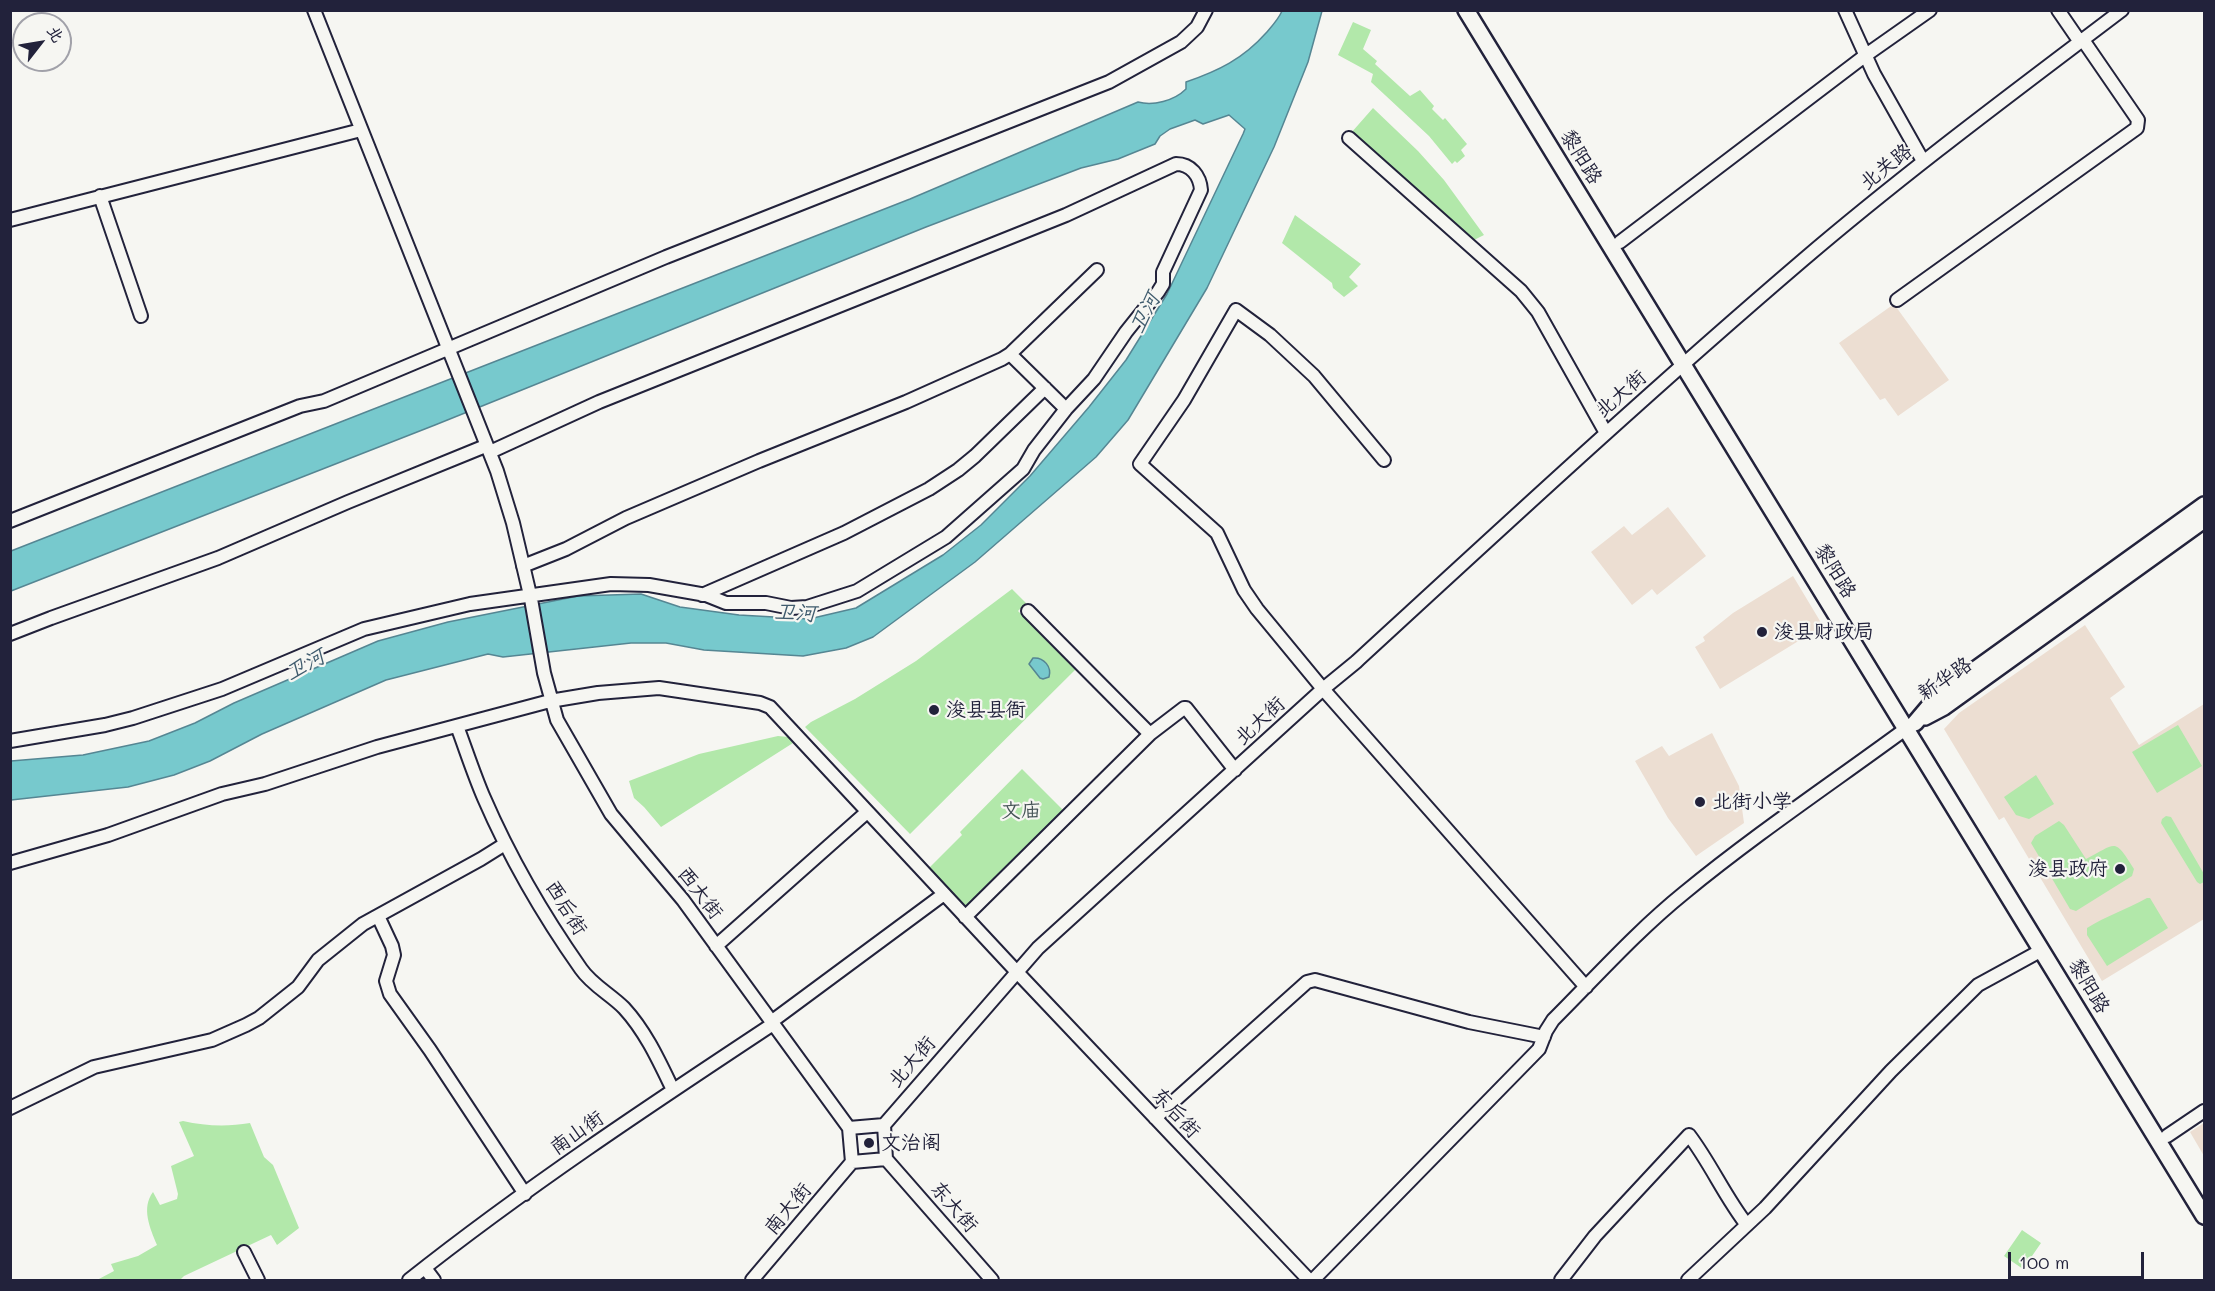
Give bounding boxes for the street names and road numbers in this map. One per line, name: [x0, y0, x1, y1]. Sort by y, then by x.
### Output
street label: 黎阳路: [1555, 125, 1607, 189]
street label: 北关路: [1855, 139, 1917, 195]
street label: 北大街: [1590, 365, 1652, 423]
street label: 黎阳路: [1809, 539, 1861, 603]
street label: 新华路: [1913, 652, 1977, 706]
street label: 北大街: [1230, 692, 1290, 750]
street label: 西大街: [672, 862, 728, 924]
street label: 西后街: [540, 876, 592, 940]
street label: 黎阳路: [2063, 954, 2115, 1018]
street label: 北大街: [883, 1031, 941, 1093]
street label: 东后街: [1147, 1083, 1205, 1143]
street label: 南山街: [546, 1106, 608, 1160]
street label: 东大街: [925, 1176, 983, 1238]
street label: 南大街: [760, 1178, 816, 1240]

